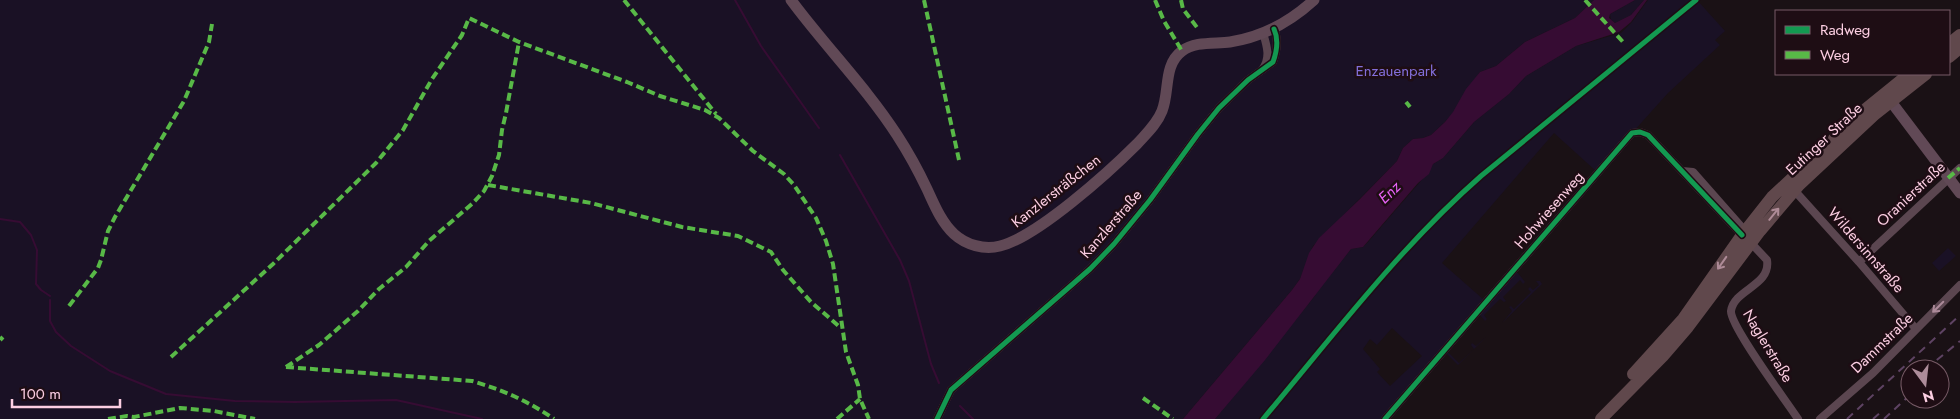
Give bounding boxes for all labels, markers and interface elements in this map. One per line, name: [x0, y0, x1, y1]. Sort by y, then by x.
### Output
legend: [1775, 10, 1950, 75]
text: Radweg: [1820, 19, 1870, 41]
text: Weg: [1820, 44, 1850, 66]
park label: Enzauenpark: [1355, 60, 1437, 82]
street label: Eutinger Straße: [1781, 97, 1867, 180]
street label: Kanzlersträßchen: [1007, 149, 1105, 233]
street label: Oranierstraße: [1872, 156, 1951, 232]
street label: Hohwiesenweg: [1509, 166, 1589, 254]
water label: Enz: [1373, 175, 1407, 209]
street label: Kanzlerstraße: [1075, 185, 1147, 263]
street label: Wildersinnstraße: [1822, 202, 1910, 298]
one-way arrow: [1768, 208, 1779, 221]
one-way arrow: [1717, 256, 1727, 270]
one-way arrow: [1932, 301, 1944, 313]
street label: Naglerstraße: [1737, 305, 1799, 387]
street label: Dammstraße: [1846, 307, 1918, 378]
north arrow: [1900, 359, 1950, 409]
scale bar: [12, 376, 120, 408]
text: 100 m: [20, 383, 61, 405]
text: N: [1920, 385, 1936, 408]

